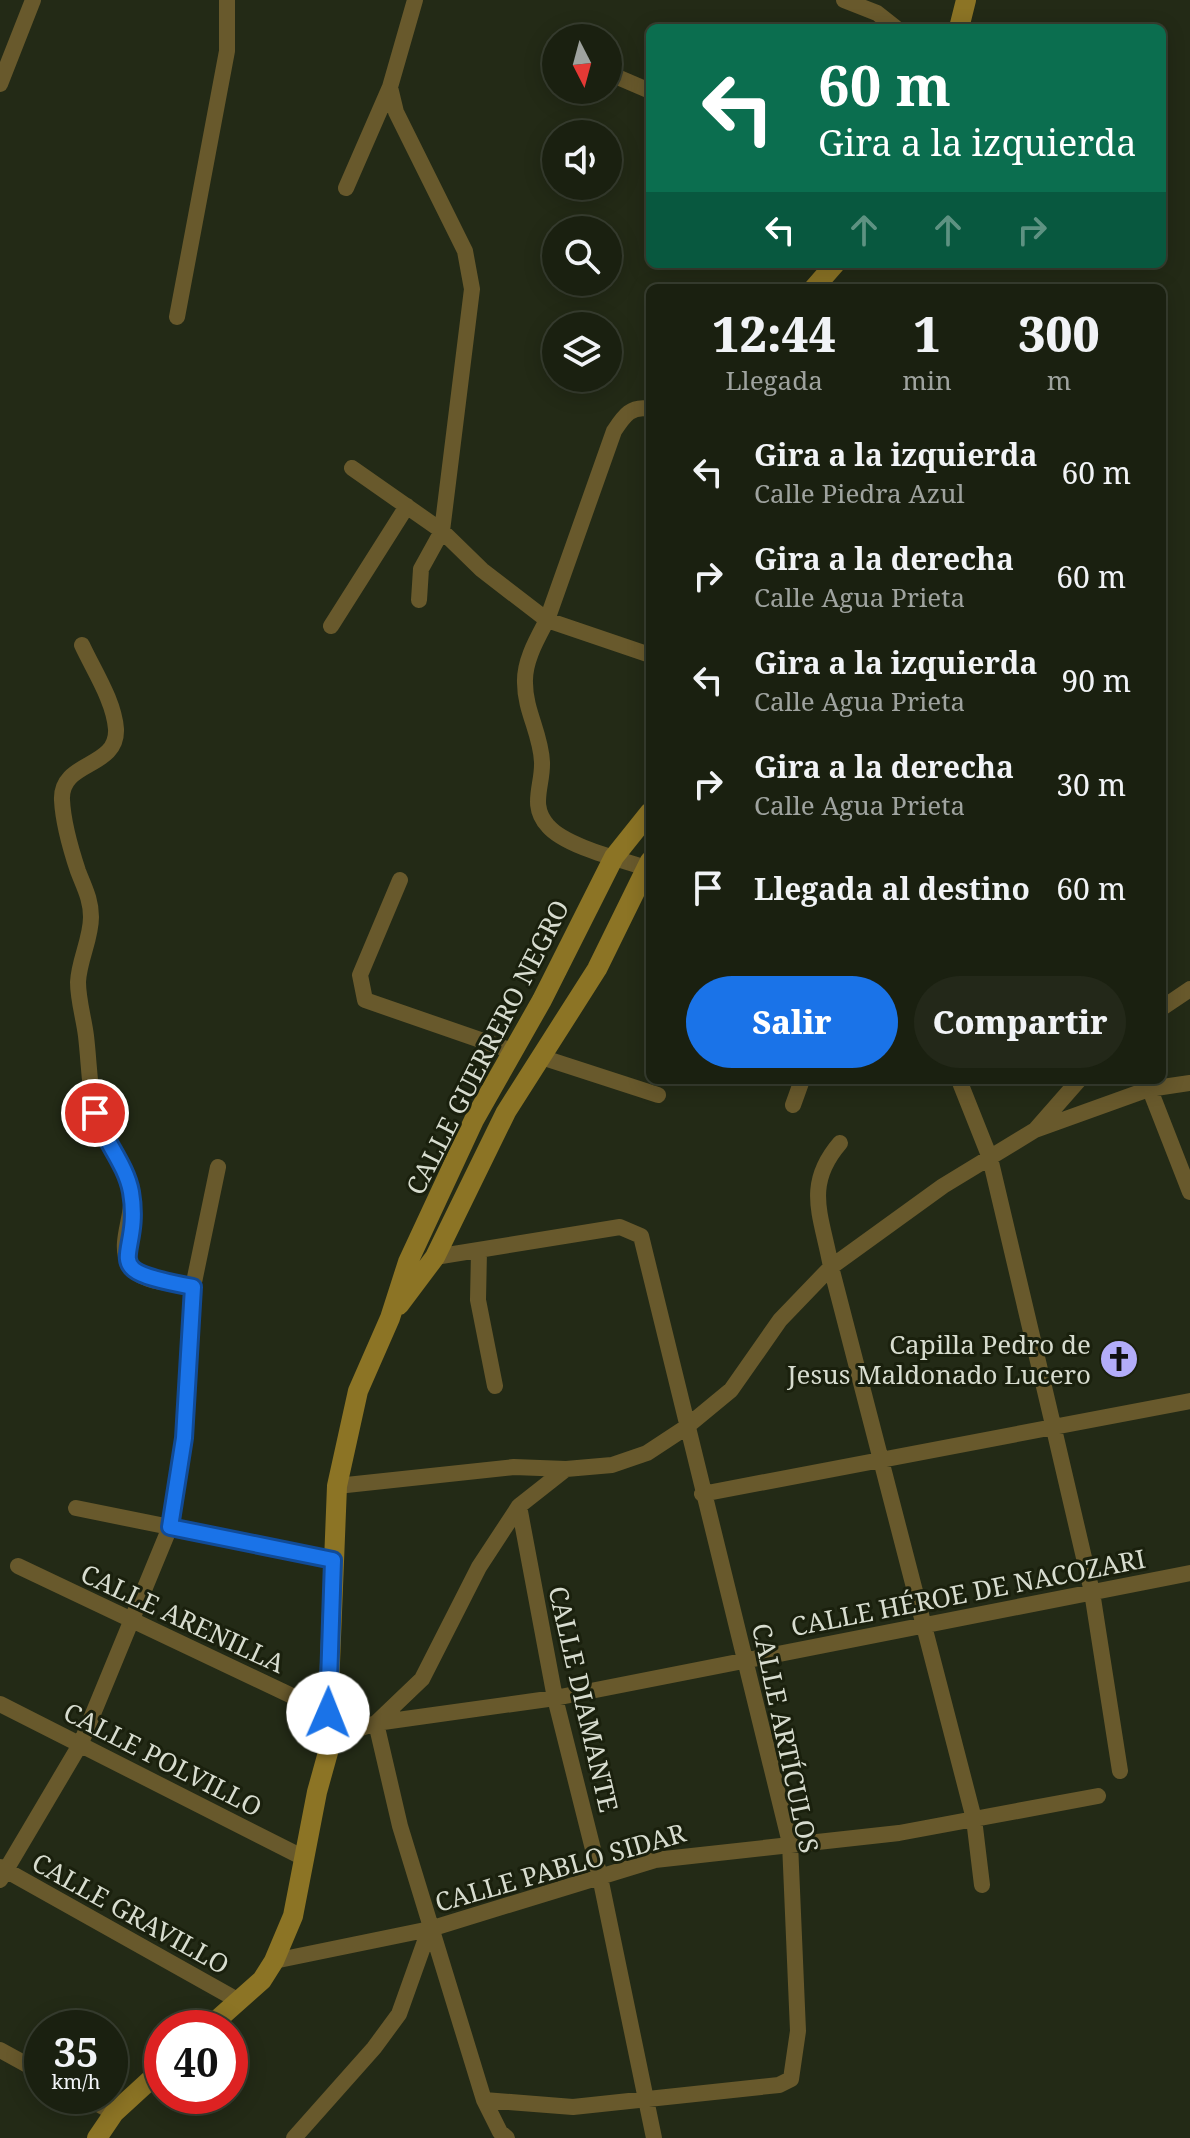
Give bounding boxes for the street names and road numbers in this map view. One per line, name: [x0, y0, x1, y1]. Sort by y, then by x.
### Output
street label: CALLE GUERRERO NEGRO: [397, 893, 577, 1201]
street label: CALLE HÉROE DE NACOZARI: [788, 1540, 1148, 1644]
street label: CALLE ARENILLA: [75, 1555, 292, 1681]
street label: CALLE DIAMANTE: [540, 1582, 628, 1816]
street label: CALLE ARTÍCULOS: [744, 1620, 828, 1856]
street label: CALLE POLVILLO: [58, 1693, 268, 1825]
street label: CALLE PABLO SIDAR: [431, 1814, 690, 1920]
street label: CALLE GRAVILLO: [26, 1844, 236, 1982]

